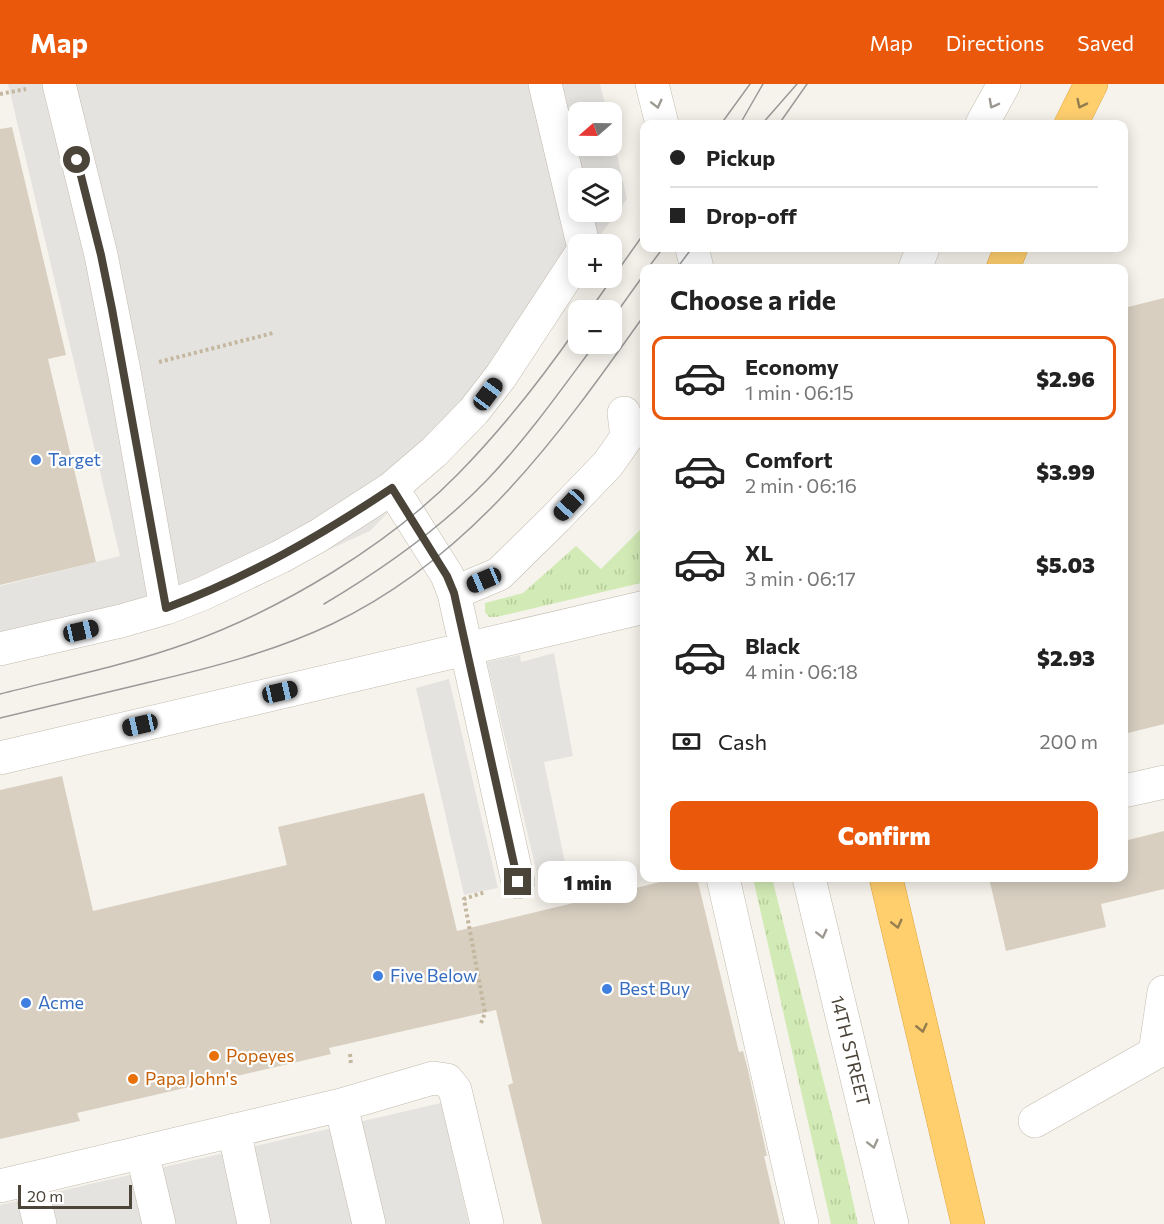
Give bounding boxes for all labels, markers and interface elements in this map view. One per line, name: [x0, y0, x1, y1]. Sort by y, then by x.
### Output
text: Map: [30, 25, 88, 59]
text: Map: [870, 30, 913, 55]
text: Directions: [946, 30, 1044, 55]
text: Saved: [1077, 30, 1134, 55]
one-way arrow: [989, 98, 1000, 108]
one-way arrow: [1077, 98, 1088, 109]
one-way arrow: [650, 99, 663, 109]
north arrow: [568, 102, 622, 156]
map controls: [568, 102, 622, 354]
text: Pickup: [706, 144, 775, 171]
route start: [63, 146, 90, 173]
button: layers: [568, 168, 622, 222]
text: Drop-off: [706, 202, 797, 229]
button: +: [568, 234, 622, 288]
text: Choose a ride: [670, 283, 836, 316]
button: −: [568, 300, 622, 354]
icon: car: [673, 351, 727, 405]
text: Economy: [745, 353, 839, 380]
text: $2.96: [1036, 365, 1095, 392]
car: [470, 374, 506, 414]
text: 1 min · 06:15: [745, 380, 854, 404]
icon: car: [673, 444, 727, 498]
text: Comfort: [745, 446, 833, 473]
place label: Target: [48, 448, 101, 470]
marker: Target: [29, 453, 43, 467]
text: $3.99: [1036, 458, 1095, 485]
text: 2 min · 06:16: [745, 473, 857, 497]
car: [550, 486, 588, 524]
icon: car: [673, 537, 727, 591]
text: XL: [745, 539, 773, 566]
text: $5.03: [1036, 551, 1095, 578]
car: [464, 565, 504, 595]
text: 3 min · 06:17: [745, 566, 856, 590]
car: [61, 618, 101, 644]
icon: car: [673, 630, 727, 684]
text: Black: [745, 632, 800, 659]
text: $2.93: [1037, 644, 1095, 671]
text: 4 min · 06:18: [745, 659, 858, 683]
car: [260, 679, 300, 705]
car: [120, 712, 160, 738]
icon: cash: [670, 725, 703, 758]
text: Cash: [718, 728, 767, 755]
text: 200 m: [1040, 729, 1098, 753]
button: Confirm: [670, 801, 1098, 870]
callout: 1 min: [539, 861, 638, 903]
route end: [504, 868, 531, 895]
text: 1 min: [563, 870, 612, 894]
one-way arrow: [889, 919, 902, 929]
one-way arrow: [815, 929, 828, 939]
place label: Five Below: [390, 964, 477, 986]
marker: Five Below: [371, 969, 385, 983]
place label: Best Buy: [619, 977, 690, 999]
marker: Best Buy: [600, 982, 614, 996]
place label: Acme: [38, 991, 84, 1013]
street label: 14TH STREET: [827, 993, 875, 1108]
marker: Acme: [19, 996, 33, 1010]
one-way arrow: [914, 1022, 927, 1032]
place label: Popeyes: [226, 1044, 294, 1066]
marker: Popeyes: [207, 1049, 221, 1063]
place label: Papa John's: [145, 1067, 238, 1089]
marker: Papa John's: [126, 1072, 140, 1086]
one-way arrow: [865, 1139, 878, 1149]
scale bar: [18, 1182, 132, 1210]
text: 20 m: [27, 1186, 63, 1205]

